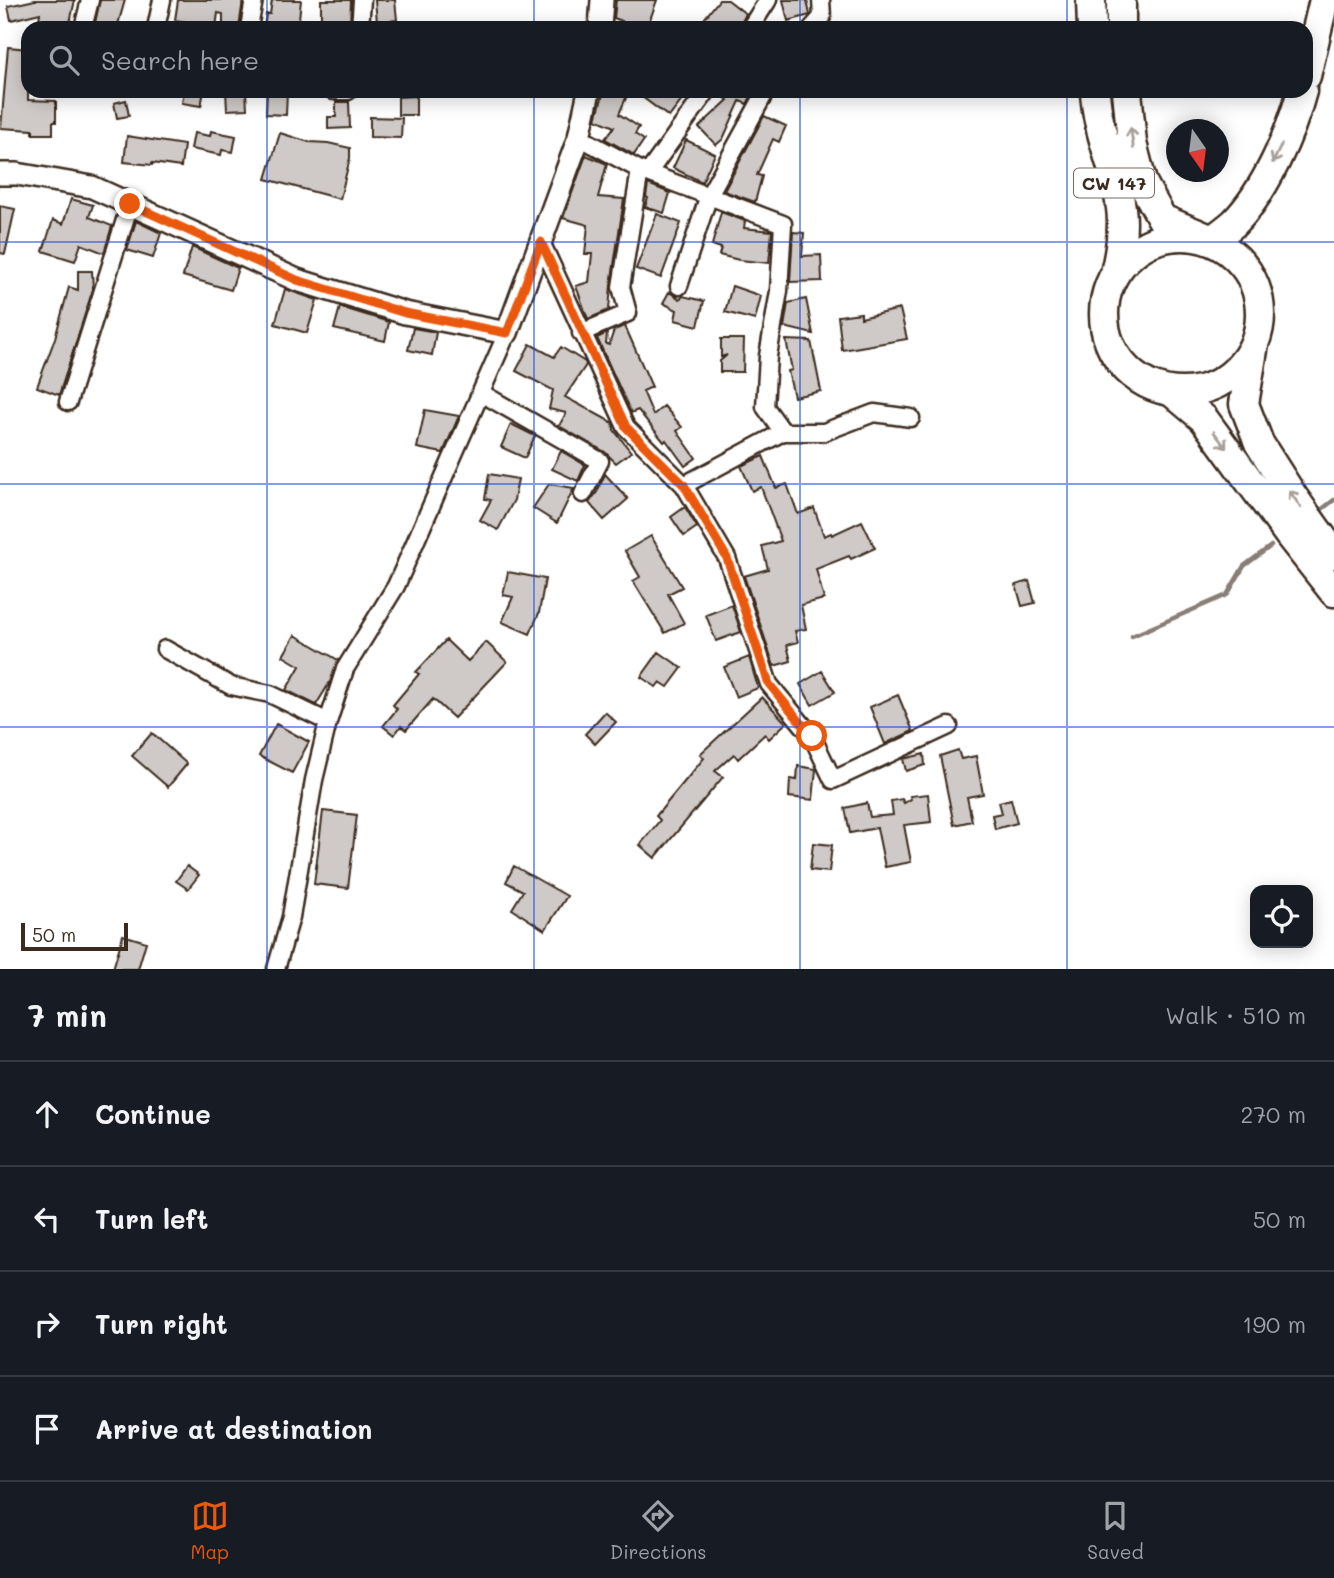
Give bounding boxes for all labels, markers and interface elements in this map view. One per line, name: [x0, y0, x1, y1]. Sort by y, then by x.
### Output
search box: [21, 21, 1313, 98]
icon: search: [45, 41, 83, 79]
text: Search here: [101, 43, 259, 77]
north arrow: [1166, 119, 1229, 182]
one-way arrow: [1125, 127, 1138, 150]
one-way arrow: [1270, 143, 1284, 164]
road number: CW 147: [1074, 168, 1154, 198]
route end: [114, 188, 145, 219]
one-way arrow: [1212, 430, 1227, 449]
one-way arrow: [1288, 489, 1302, 509]
route start: [796, 720, 827, 751]
map controls: [1250, 885, 1313, 948]
button: locate: [1250, 885, 1313, 948]
scale bar: [21, 920, 128, 952]
text: 50 m: [32, 922, 76, 947]
text: 7 min: [28, 995, 107, 1035]
text: Walk · 510 m: [1165, 1000, 1306, 1030]
icon: ahead: [28, 1095, 66, 1133]
text: Continue: [95, 1097, 211, 1131]
text: 270 m: [1241, 1099, 1306, 1129]
icon: left: [28, 1200, 66, 1238]
text: Turn left: [95, 1202, 208, 1236]
text: 50 m: [1253, 1204, 1306, 1234]
icon: right: [28, 1305, 66, 1343]
text: Turn right: [95, 1307, 228, 1341]
text: 190 m: [1242, 1309, 1306, 1339]
icon: arrive: [28, 1410, 66, 1448]
text: Arrive at destination: [95, 1412, 372, 1446]
tab: Map: [190, 1497, 229, 1564]
tab: Directions: [610, 1497, 706, 1564]
tab: Saved: [1087, 1497, 1144, 1564]

